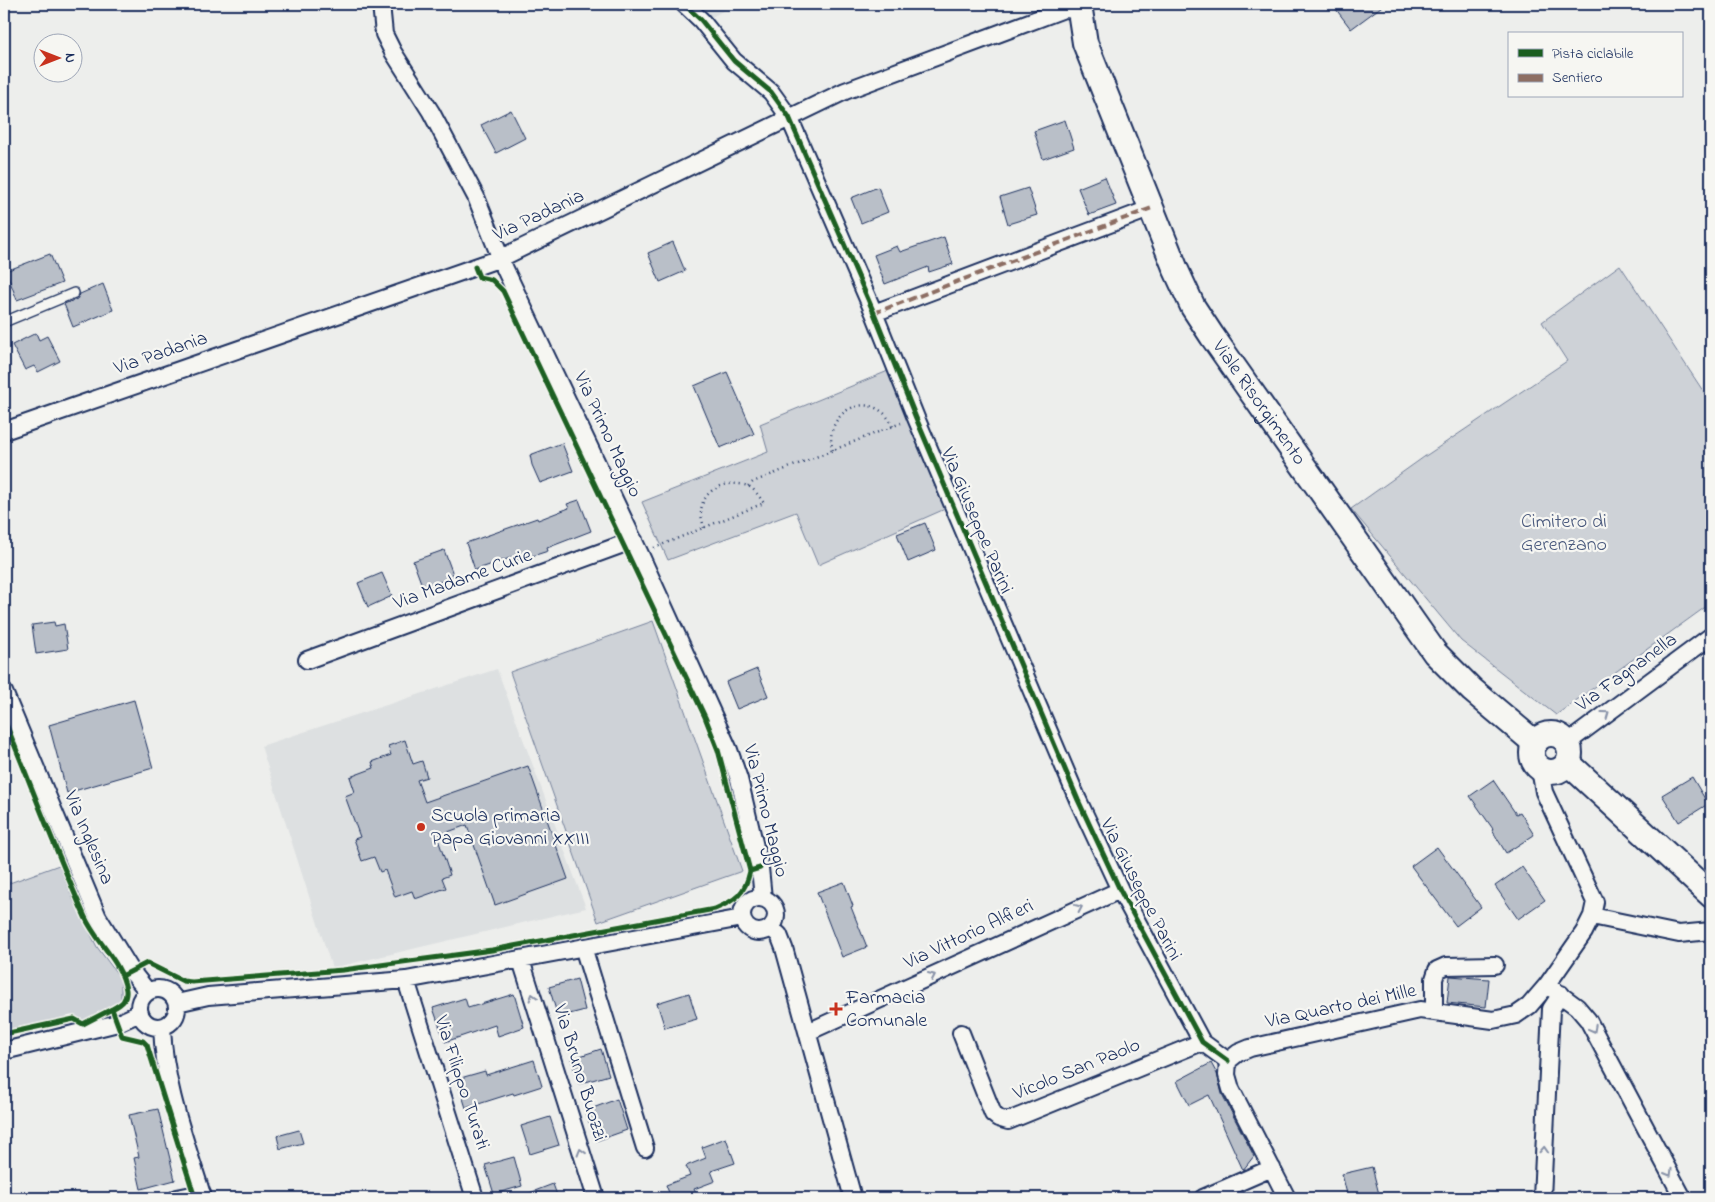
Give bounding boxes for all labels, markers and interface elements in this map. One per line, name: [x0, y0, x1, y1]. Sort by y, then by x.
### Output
north arrow: [32, 32, 82, 82]
legend: [1508, 32, 1682, 98]
text: Pista ciclabile: [1552, 43, 1634, 65]
text: N: [59, 53, 80, 63]
text: Sentiero: [1552, 67, 1603, 89]
street label: Via Padania: [488, 182, 589, 250]
street label: Via Padania: [109, 324, 212, 384]
street label: Viale Risorgimento: [1204, 333, 1313, 472]
street label: Via Primo Maggio: [564, 366, 649, 503]
street label: Via Giuseppe Parini: [932, 442, 1020, 599]
park label: Cimitero di Gerenzano: [1521, 508, 1607, 560]
street label: Via Madame Curie: [389, 542, 536, 619]
street label: Via Fagnanella: [1569, 626, 1684, 721]
one-way arrow: [1600, 711, 1610, 720]
street label: Via Primo Maggio: [733, 741, 796, 881]
street label: Via Inglesina: [54, 786, 121, 890]
place label: Scuola primaria Papa Giovanni XXIII: [431, 802, 589, 854]
street label: Via Giuseppe Parini: [1091, 813, 1188, 966]
marker: Scuola primaria Papa Giovanni XXIII: [415, 821, 427, 833]
street label: Via Vittorio Alfieri: [898, 892, 1039, 978]
one-way arrow: [1074, 904, 1083, 915]
one-way arrow: [927, 971, 936, 982]
street label: Via Quarto dei Mille: [1262, 977, 1419, 1037]
place label: Farmacia Comunale: [845, 984, 927, 1036]
one-way arrow: [528, 993, 538, 1001]
street label: Via Bruno Buozzi: [544, 1000, 614, 1145]
marker: Farmacia Comunale: [830, 1003, 842, 1015]
street label: Via Filippo Turati: [425, 1011, 496, 1154]
one-way arrow: [1587, 1024, 1597, 1033]
street label: Vicolo San Paolo: [1008, 1031, 1145, 1109]
one-way arrow: [1538, 1145, 1549, 1153]
one-way arrow: [577, 1148, 587, 1156]
one-way arrow: [1662, 1167, 1672, 1176]

